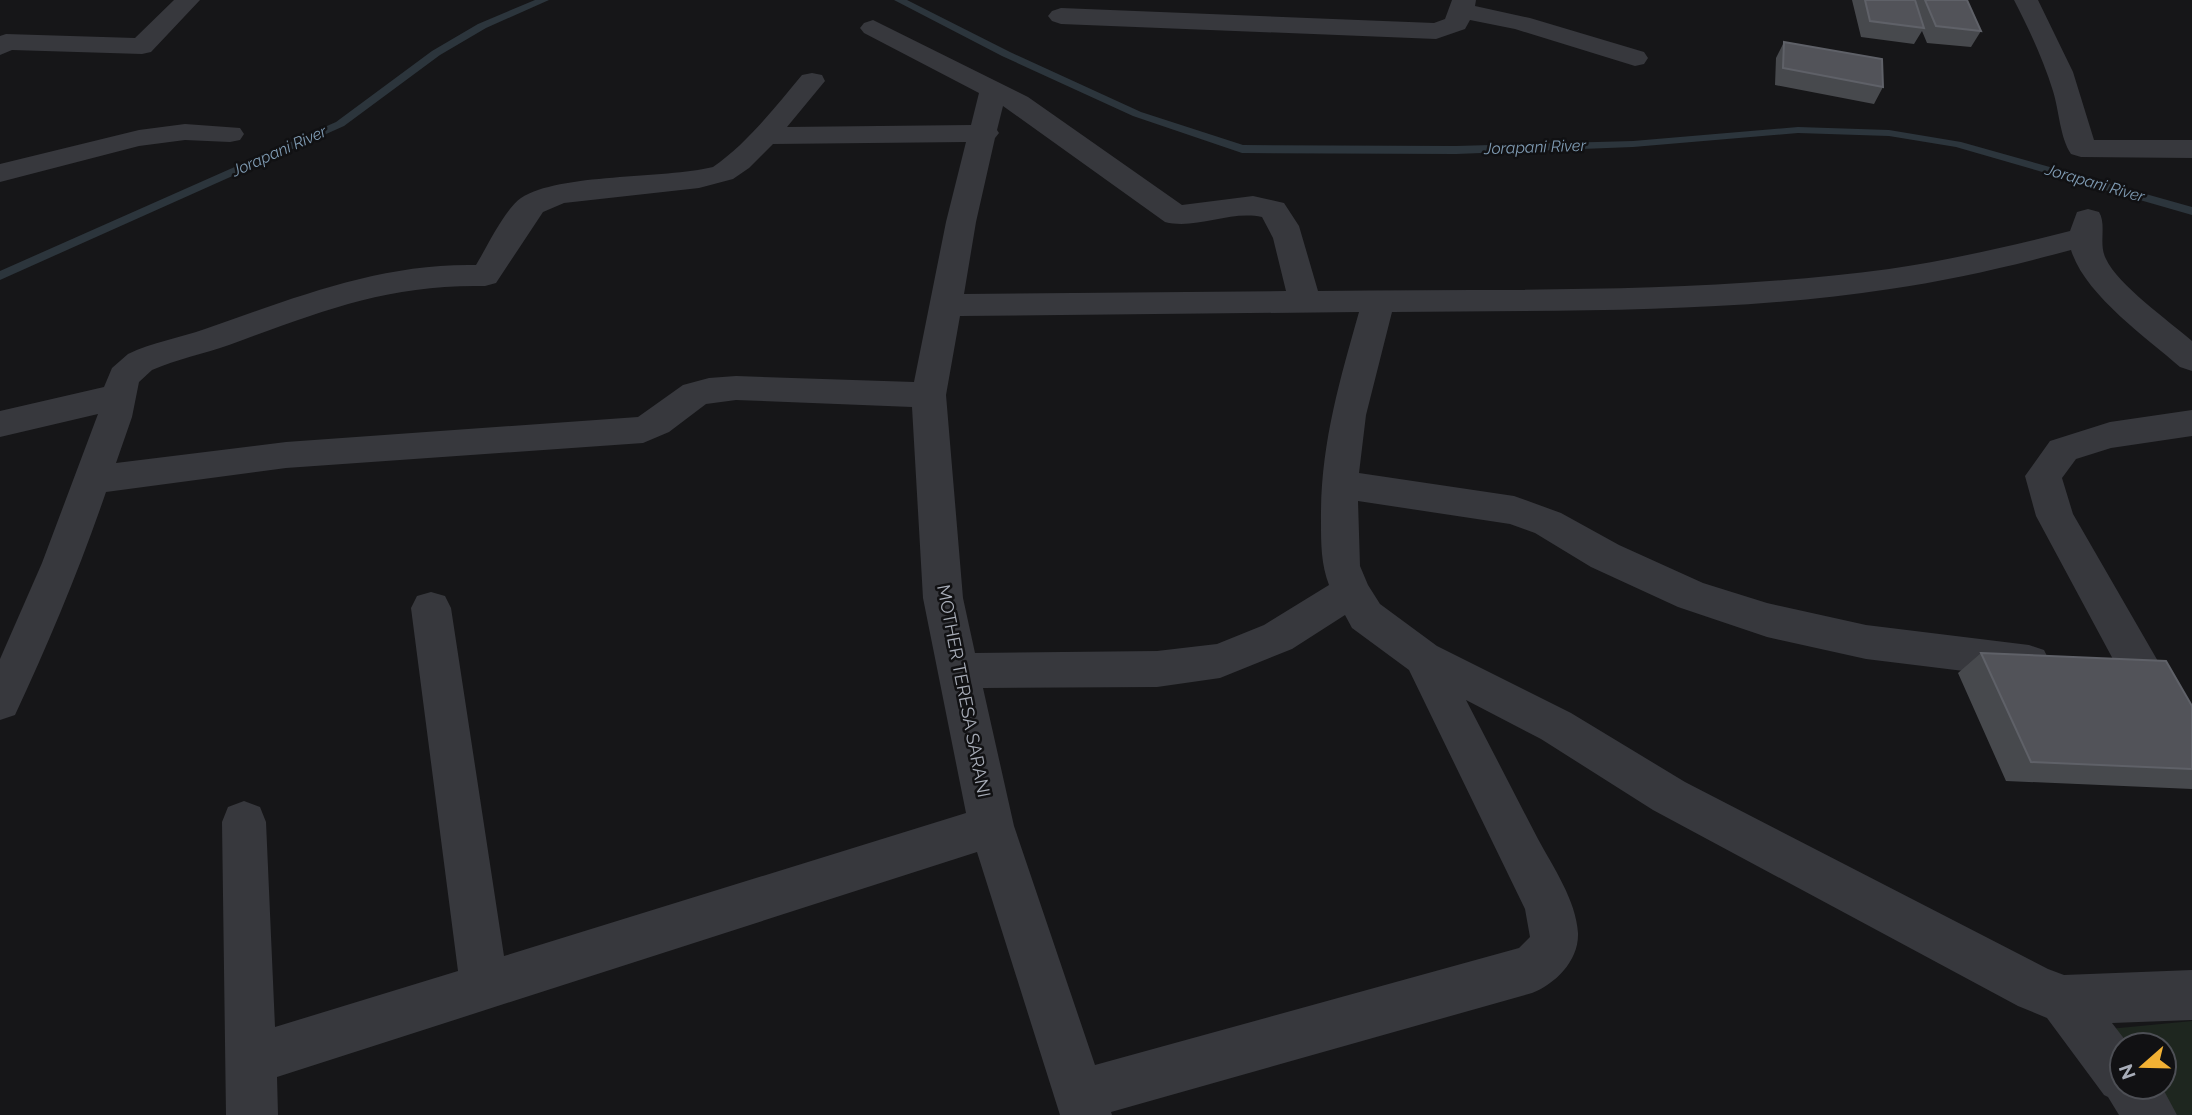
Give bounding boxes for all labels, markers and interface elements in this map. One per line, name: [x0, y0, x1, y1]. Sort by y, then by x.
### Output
water label: Jorapani River: [228, 121, 330, 181]
water label: Jorapani River: [1483, 136, 1587, 158]
water label: Jorapani River: [2042, 160, 2147, 206]
street label: MOTHER TERESA SARANI: [933, 583, 995, 799]
north arrow: [2108, 1031, 2178, 1101]
text: N: [2114, 1061, 2140, 1082]

